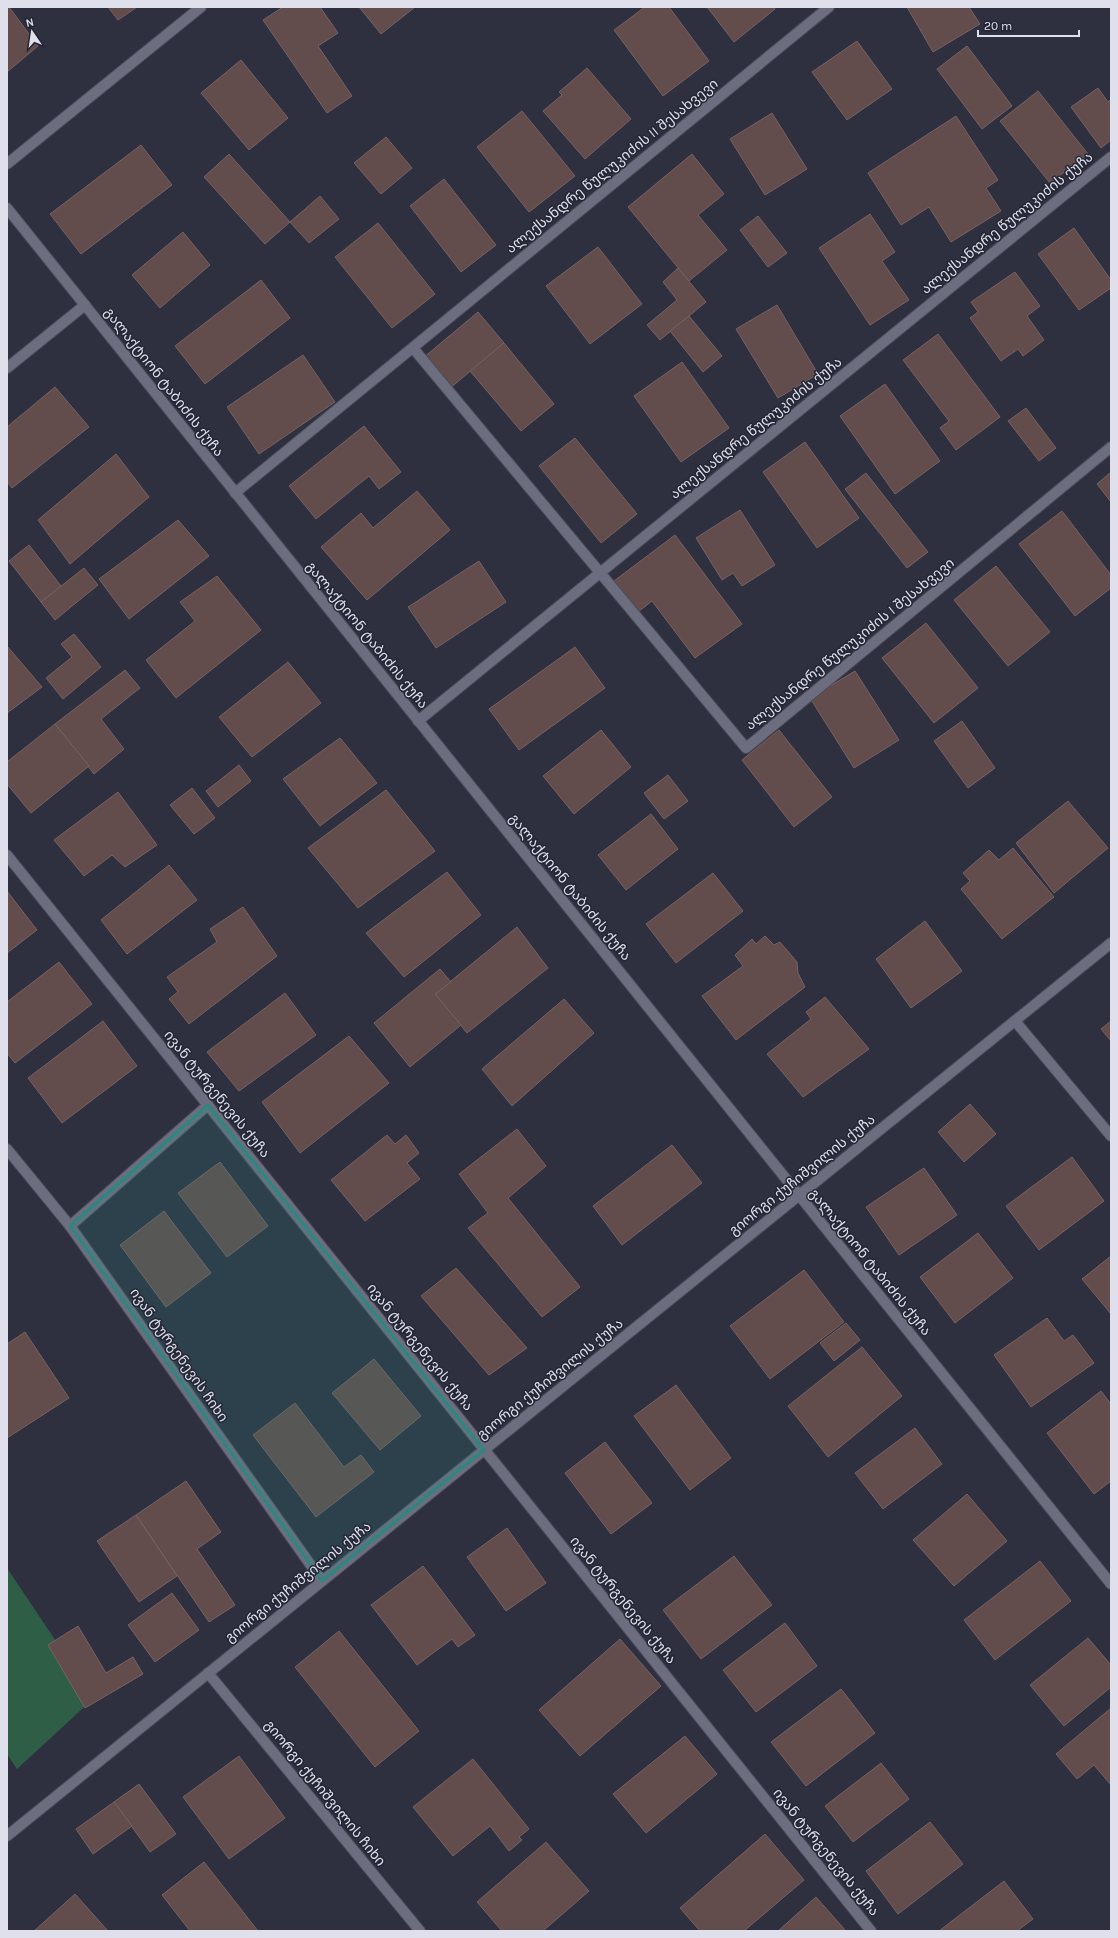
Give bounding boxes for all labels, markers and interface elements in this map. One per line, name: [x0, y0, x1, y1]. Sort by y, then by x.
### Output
north arrow: [12, 12, 52, 52]
scale bar: [978, 12, 1079, 38]
text: N: [25, 16, 35, 30]
text: 20 m: [984, 19, 1012, 33]
street label: ალექსანდრე წულუკიძის II შესახვევი: [503, 75, 721, 257]
street label: ალექსანდრე წულუკიძის ქუჩა: [918, 148, 1096, 298]
street label: გალაქტიონ ტაბიძის ქუჩა: [101, 304, 227, 460]
street label: ალექსანდრე წულუკიძის ქუჩა: [667, 353, 845, 503]
street label: ალექსანდრე წულუკიძის I შესახვევი: [742, 554, 958, 734]
street label: გალაქტიონ ტაბიძის ქუჩა: [302, 558, 432, 712]
street label: გალაქტიონ ტაბიძის ქუჩა: [505, 810, 635, 964]
street label: ივან ტურგენევის ქუჩა: [160, 1027, 274, 1161]
street label: გიორგი ქუჩიშვილის ქუჩა: [726, 1111, 878, 1239]
street label: გალაქტიონ ტაბიძის ქუჩა: [805, 1185, 935, 1339]
street label: ივან ტურგენევის ქუჩა: [363, 1280, 477, 1414]
street label: ივან ტურგენევის ჩიხი: [126, 1285, 232, 1425]
street label: გიორგი ქუჩიშვილის ქუჩა: [474, 1315, 626, 1443]
street label: გიორგი ქუჩიშვილის ქუჩა: [222, 1518, 374, 1646]
street label: ივან ტურგენევის ქუჩა: [566, 1533, 680, 1667]
street label: გიორგი ქუჩიშვილის ჩიხი: [261, 1717, 389, 1869]
street label: ივან ტურგენევის ქუჩა: [769, 1785, 883, 1919]

